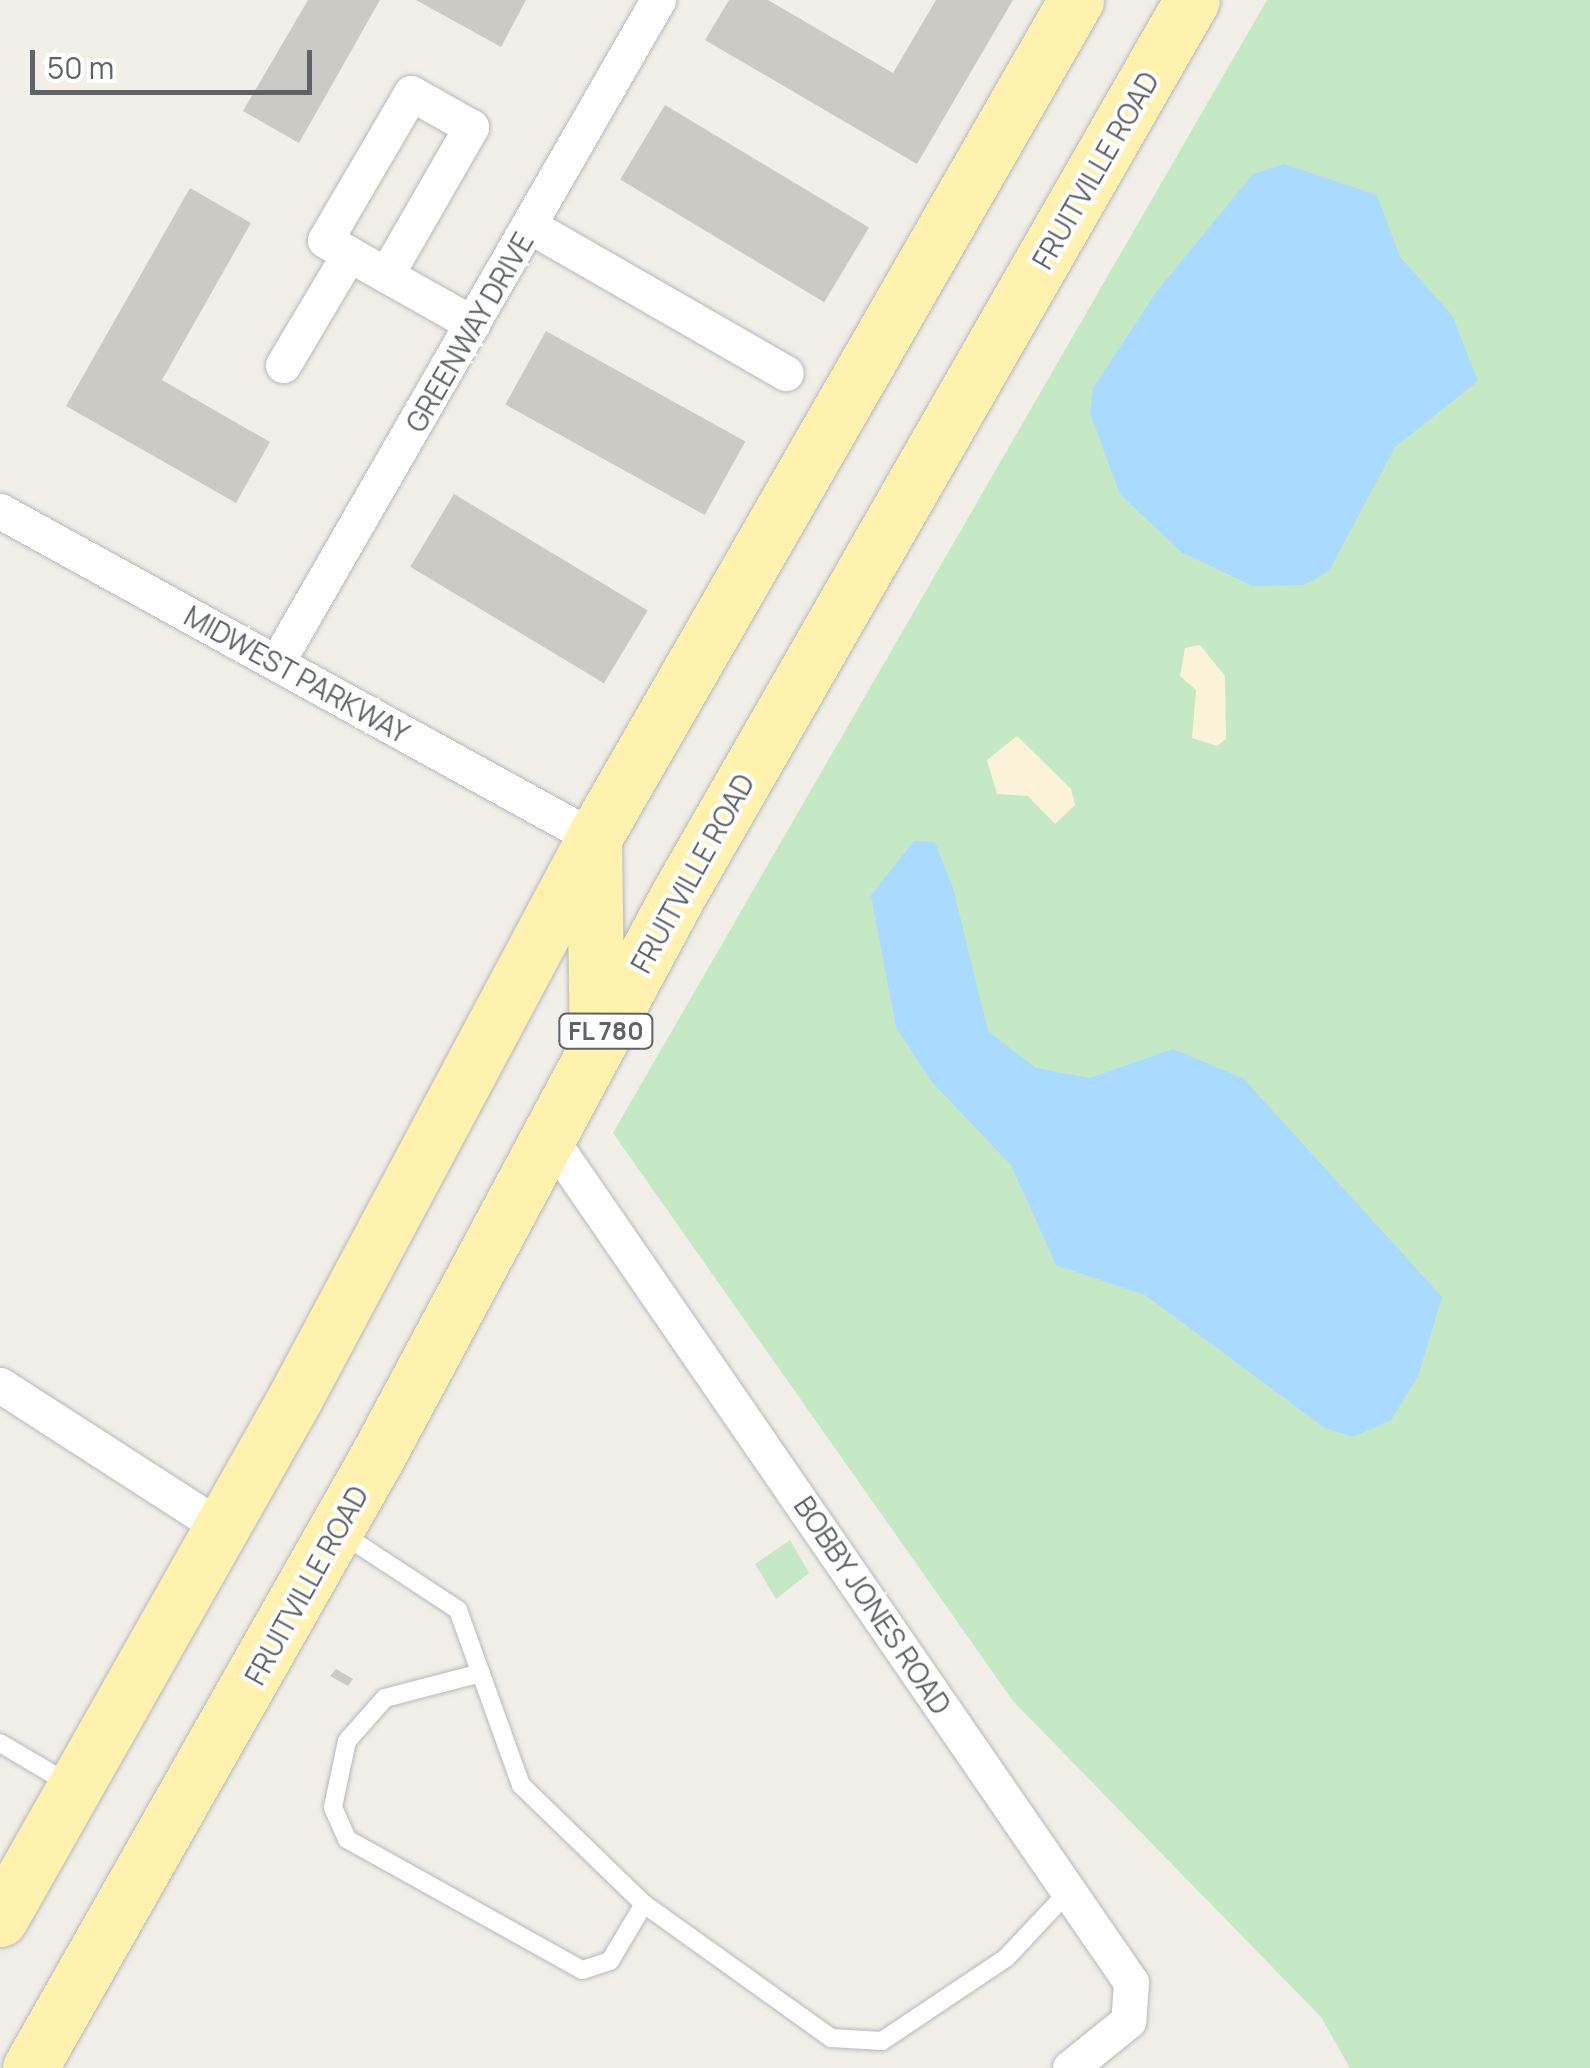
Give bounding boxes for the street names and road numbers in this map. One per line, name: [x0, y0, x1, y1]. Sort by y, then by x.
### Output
street label: FRUITVILLE ROAD: [1025, 65, 1165, 275]
street label: GREENWAY DRIVE: [398, 226, 540, 438]
street label: MIDWEST PARKWAY: [178, 598, 416, 750]
street label: FRUITVILLE ROAD: [623, 768, 761, 978]
road number: FL 780: [556, 1011, 656, 1051]
street label: FRUITVILLE ROAD: [237, 1480, 375, 1690]
street label: BOBBY JONES ROAD: [787, 1489, 959, 1721]

